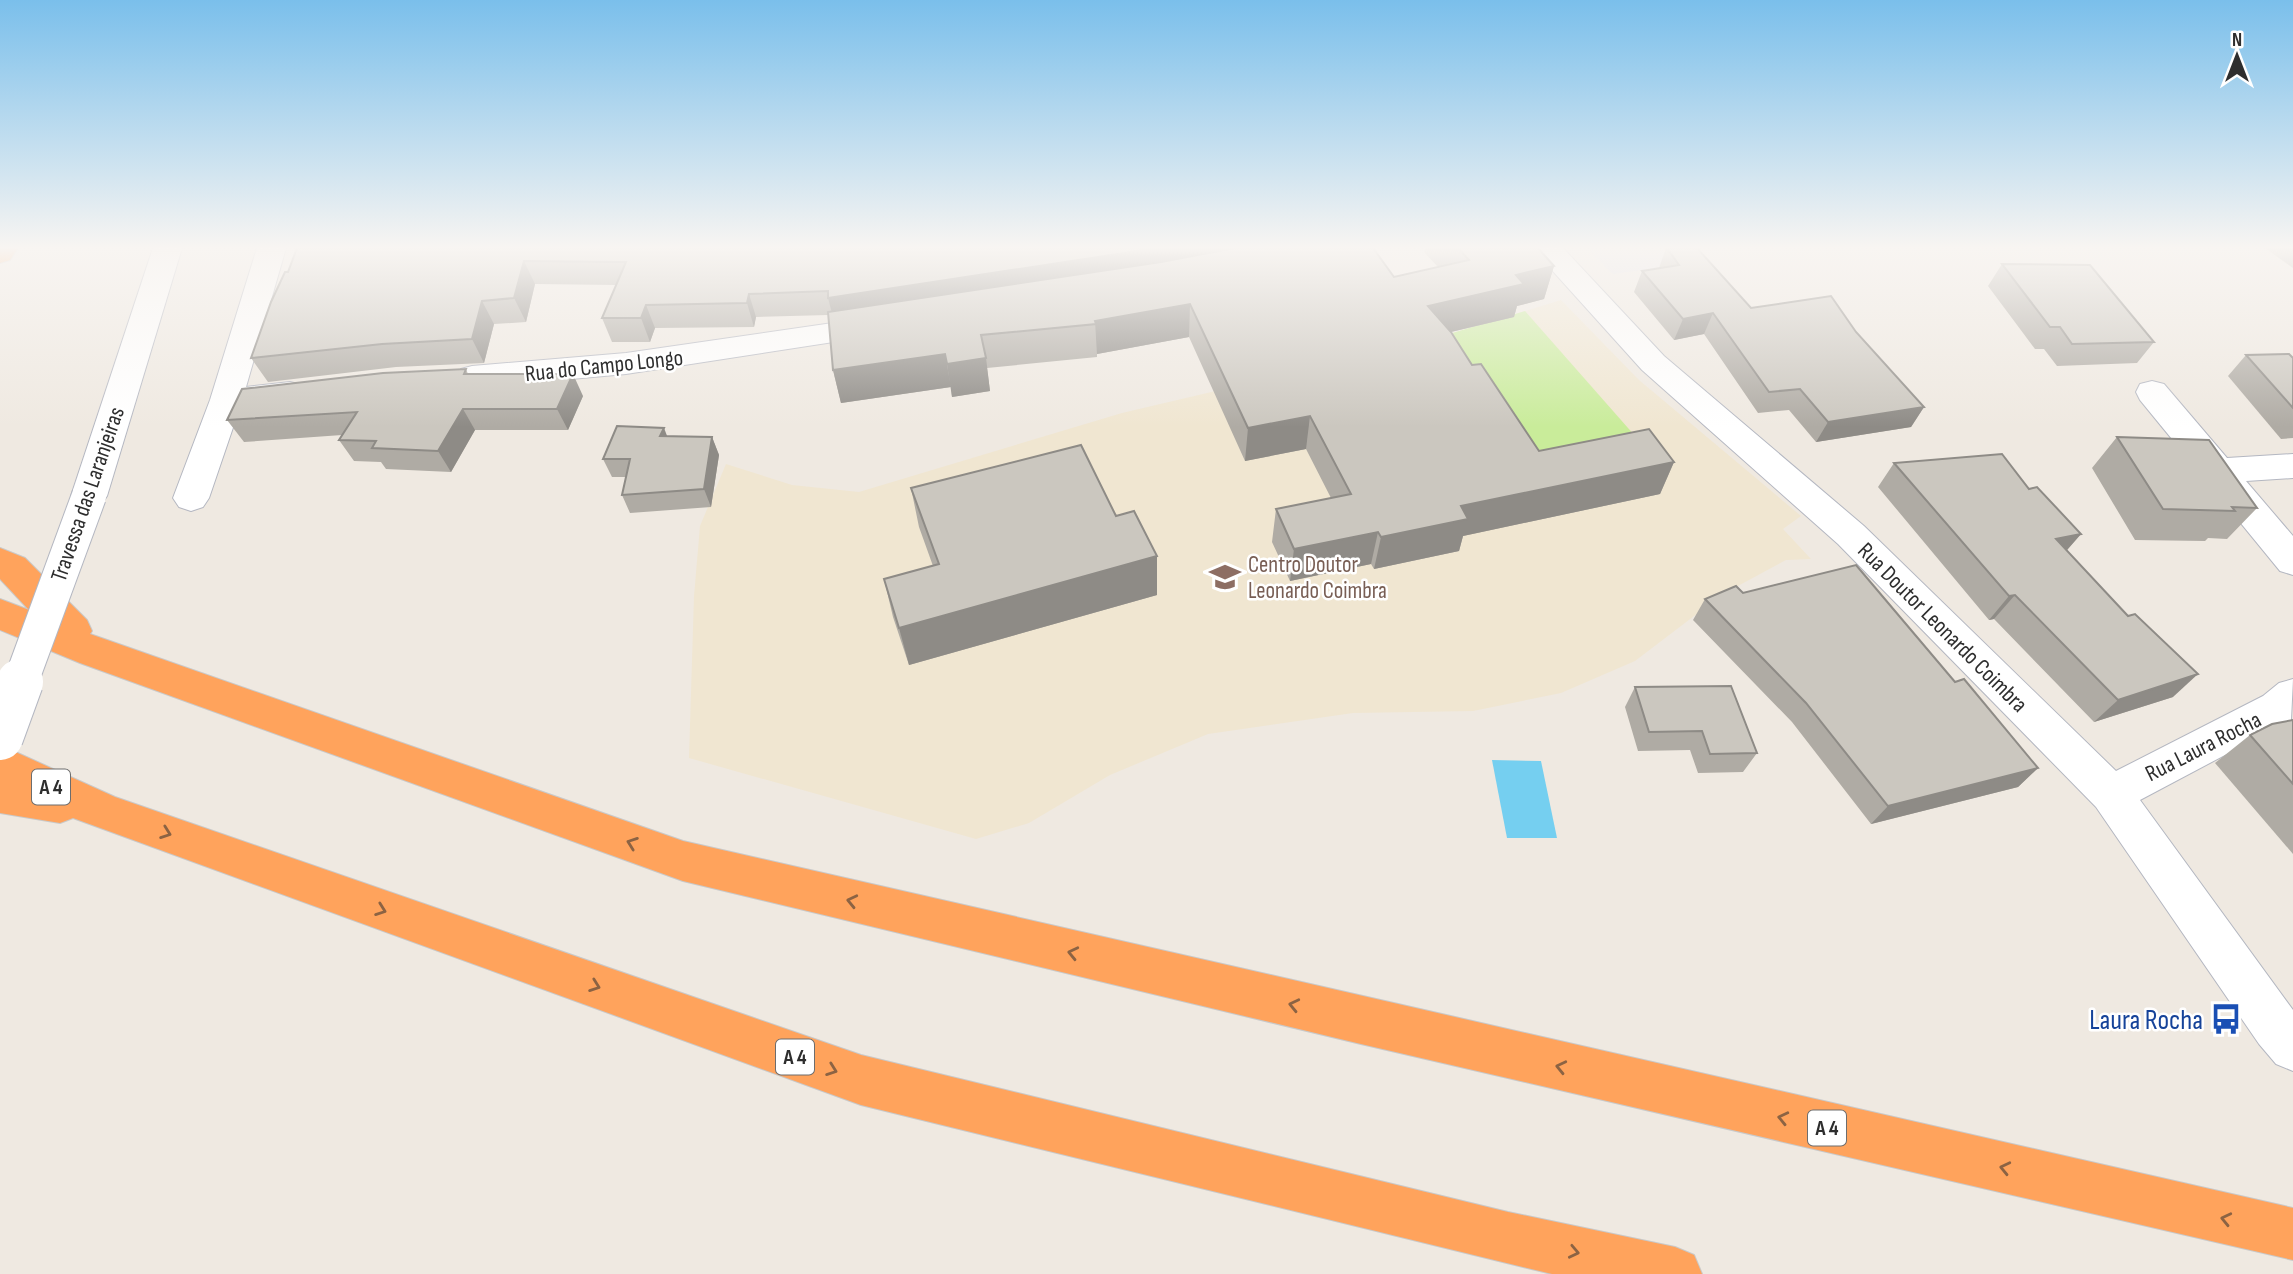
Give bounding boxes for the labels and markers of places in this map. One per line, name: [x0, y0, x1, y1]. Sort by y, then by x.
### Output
place label: Centro Doutor Leonardo Coimbra: [1248, 551, 1387, 605]
school or university icon: Centro Doutor Leonardo Coimbra: [1208, 560, 1242, 594]
bus stop icon: Laura Rocha: [2209, 1002, 2243, 1036]
place label: Laura Rocha: [2089, 1004, 2203, 1037]

